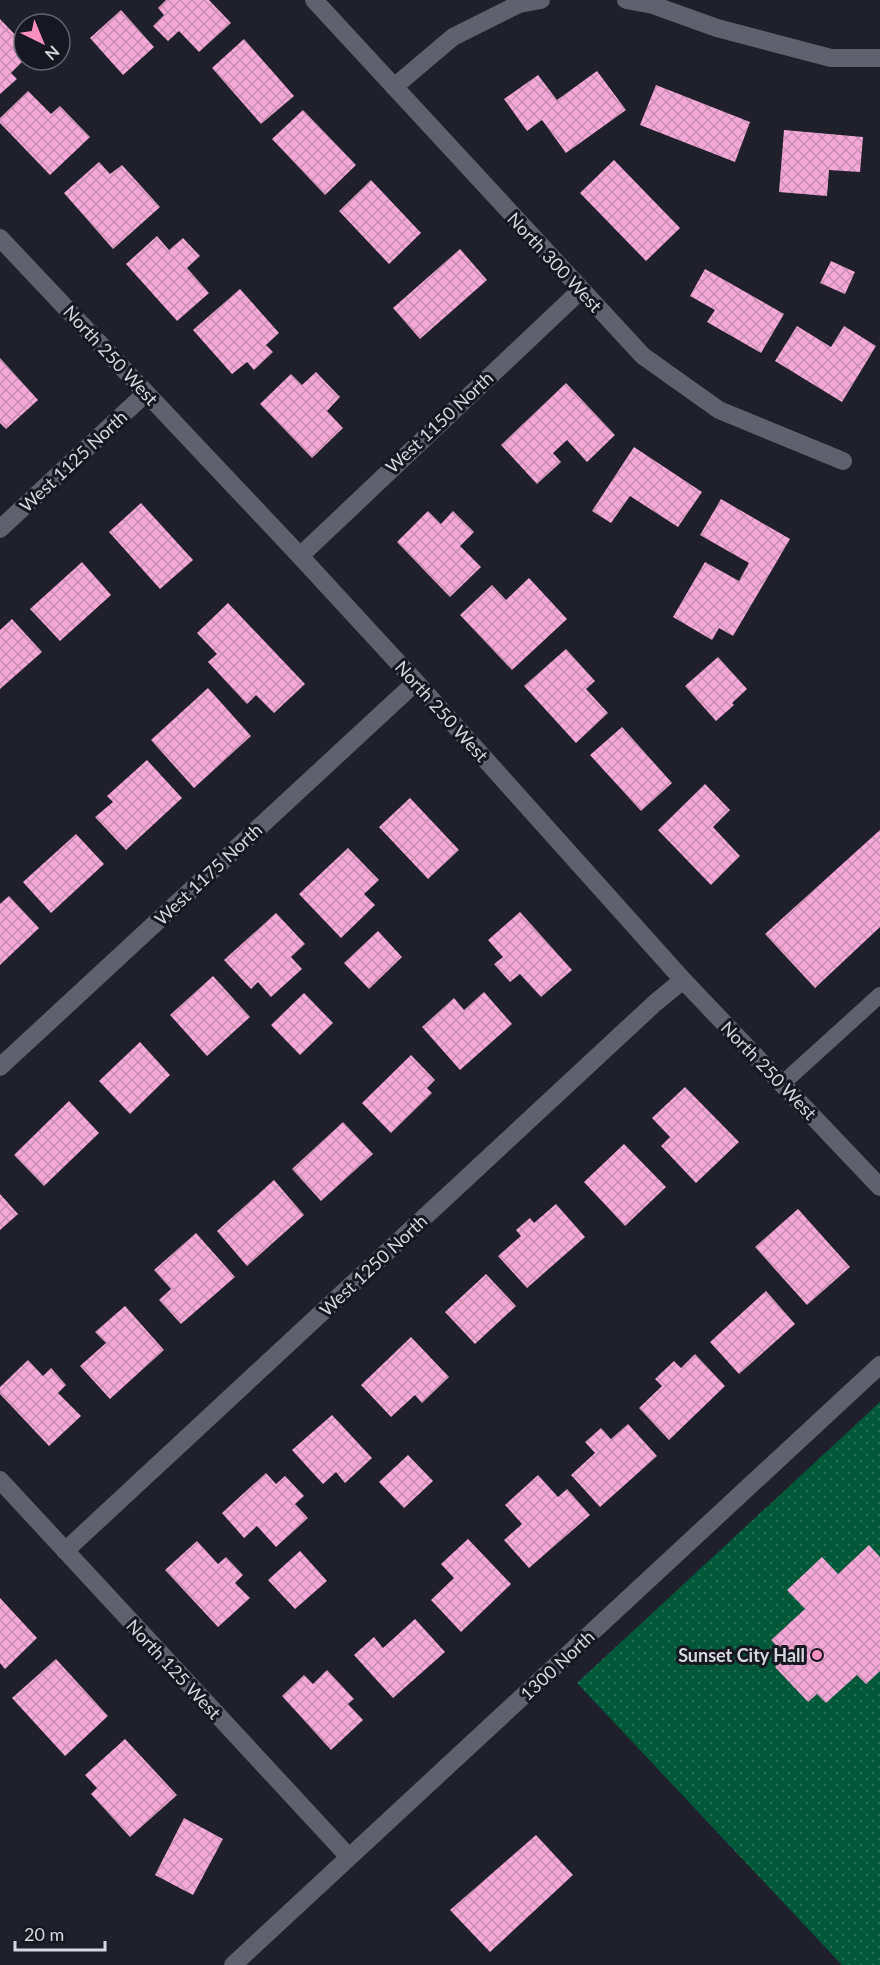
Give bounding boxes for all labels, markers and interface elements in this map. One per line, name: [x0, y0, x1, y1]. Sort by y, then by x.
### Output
north arrow: [12, 12, 72, 72]
text: N: [42, 42, 64, 64]
street label: North 300 West: [503, 208, 607, 317]
street label: North 250 West: [59, 301, 163, 410]
street label: West 1150 North: [381, 367, 497, 477]
street label: West 1125 North: [15, 406, 131, 516]
street label: North 250 West: [391, 656, 493, 766]
street label: West 1175 North: [150, 819, 266, 929]
street label: North 250 West: [716, 1016, 822, 1124]
street label: West 1250 North: [315, 1210, 431, 1320]
street label: North 125 West: [122, 1615, 226, 1724]
street label: 1300 North: [515, 1625, 599, 1705]
place label: Sunset City Hall: [678, 1644, 805, 1666]
marker: Sunset City Hall: [810, 1648, 824, 1662]
scale bar: [15, 1914, 105, 1952]
text: 20 m: [24, 1923, 64, 1945]

